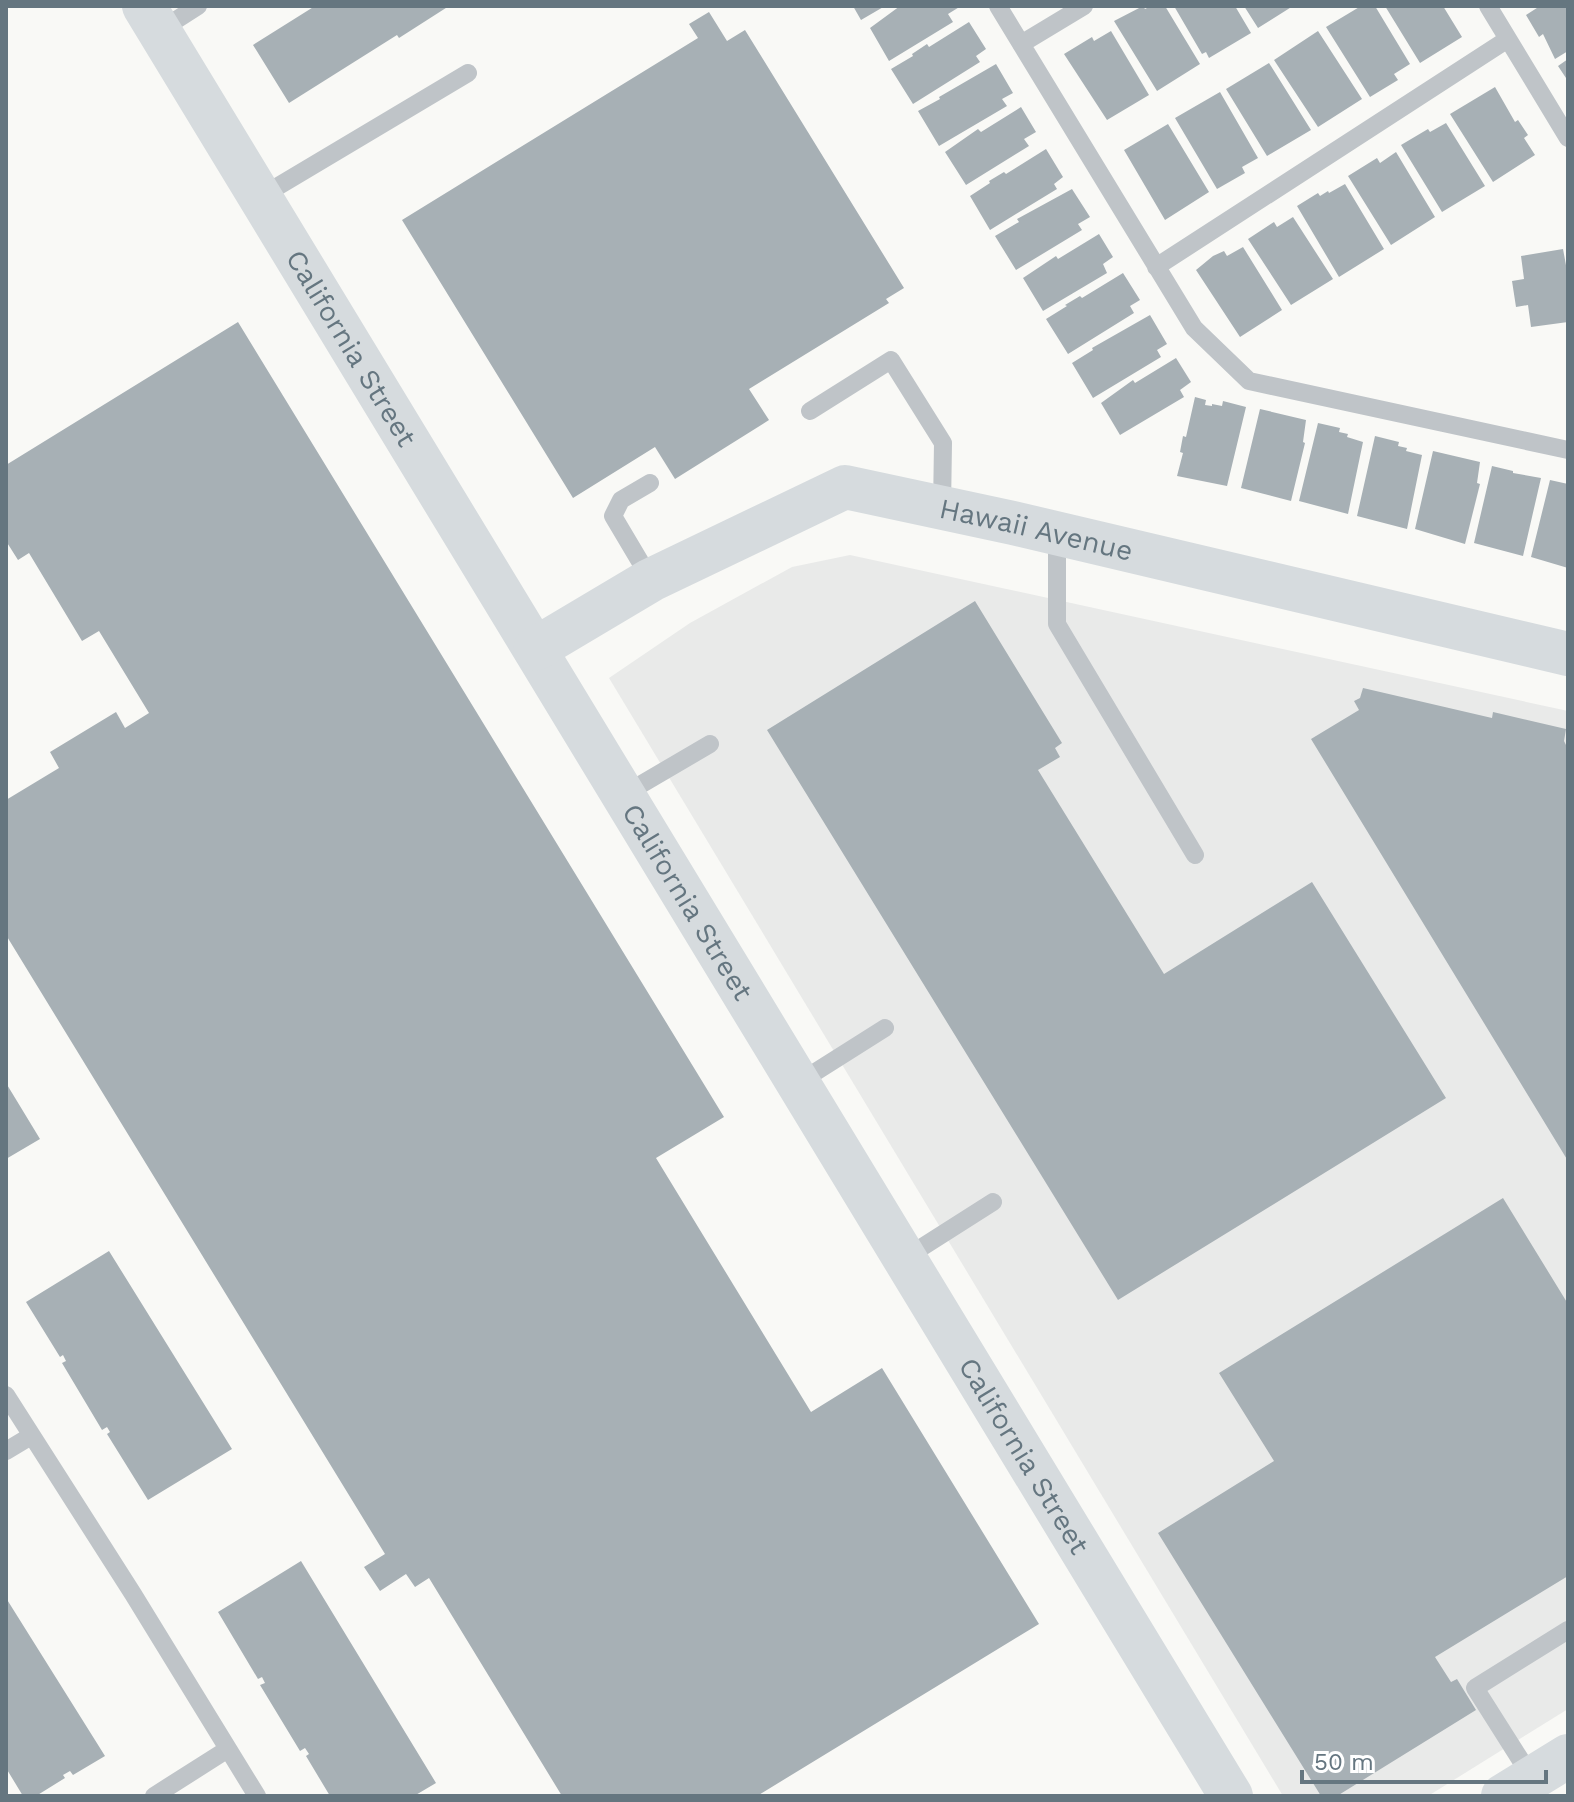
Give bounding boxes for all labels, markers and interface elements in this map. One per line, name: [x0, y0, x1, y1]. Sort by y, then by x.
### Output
street label: California Street: [279, 244, 424, 453]
street label: Hawaii Avenue: [937, 492, 1136, 568]
street label: California Street: [615, 798, 760, 1006]
street label: California Street: [952, 1352, 1096, 1560]
scale bar: [1302, 1734, 1546, 1784]
text: 50 m: [1314, 1748, 1374, 1776]

